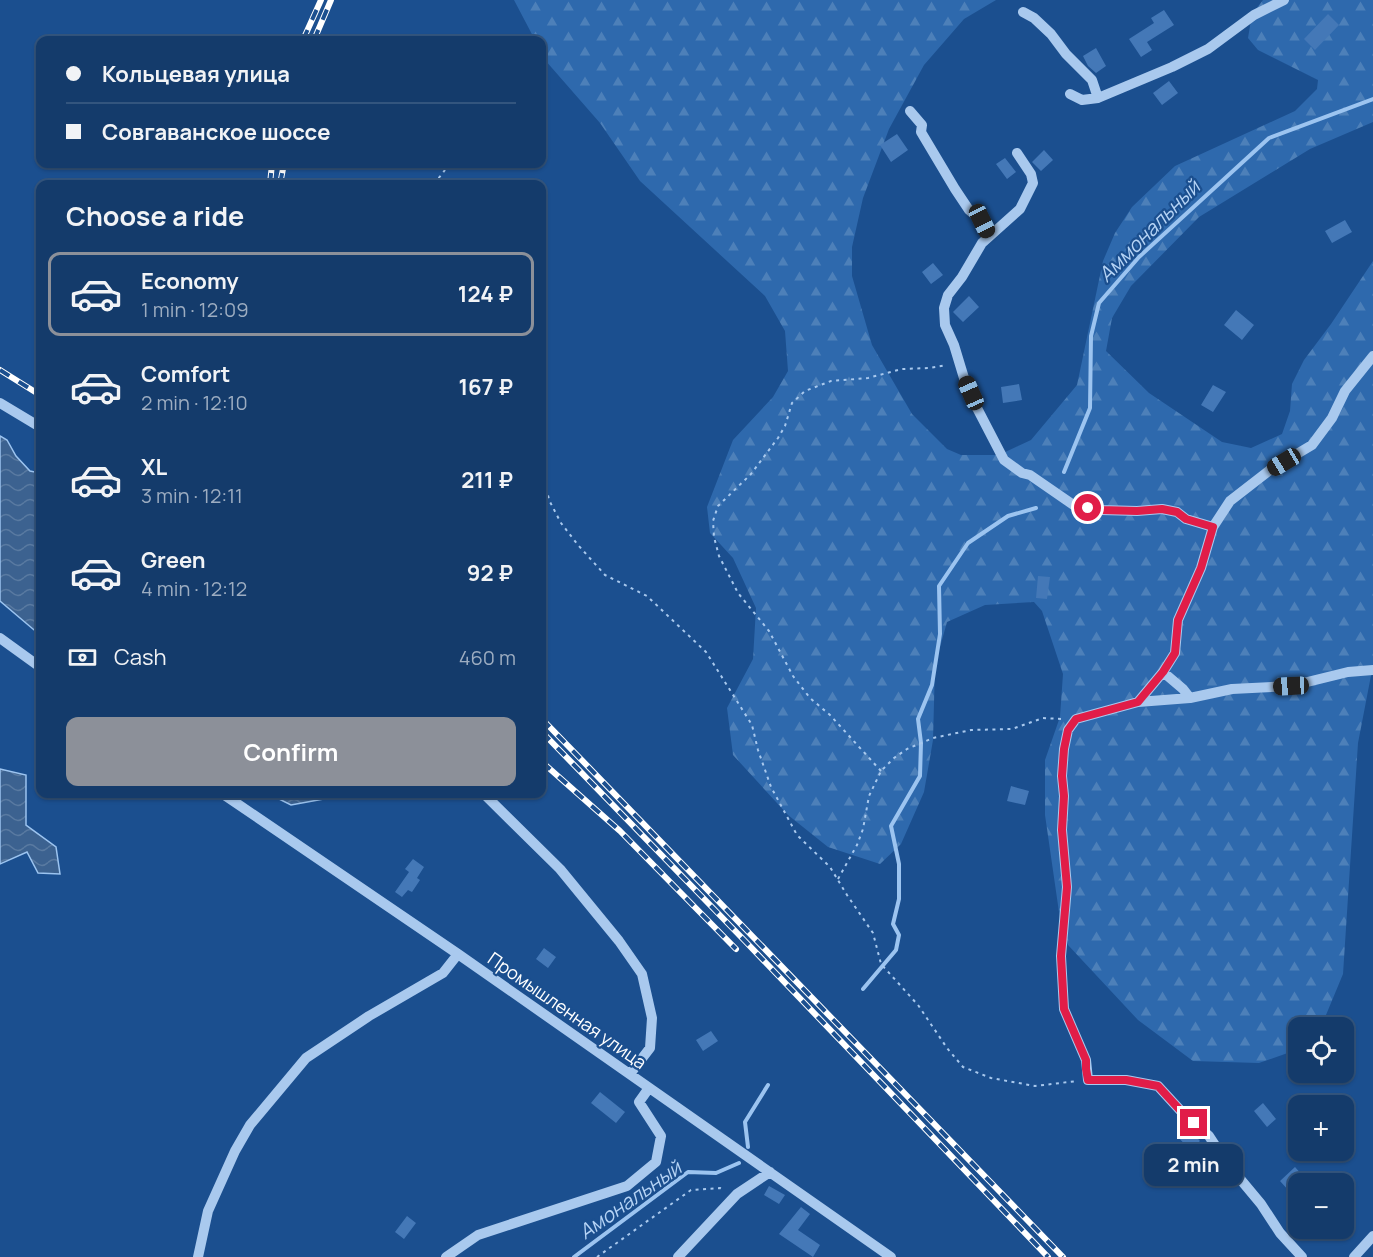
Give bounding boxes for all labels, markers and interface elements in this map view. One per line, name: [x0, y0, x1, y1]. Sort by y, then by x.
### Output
text: Кольцевая улица: [102, 59, 290, 89]
text: Совгаванское шоссе: [102, 117, 331, 147]
water label: Аммональный: [1092, 173, 1207, 287]
text: Choose a ride: [66, 197, 244, 234]
car: [966, 201, 998, 241]
text: Economy: [141, 266, 239, 296]
icon: car: [69, 267, 123, 321]
text: 124 ₽: [458, 279, 513, 309]
text: 1 min · 12:09: [141, 296, 249, 323]
text: Comfort: [141, 359, 230, 389]
icon: car: [69, 360, 123, 414]
text: 167 ₽: [458, 372, 513, 402]
car: [955, 373, 987, 413]
text: 2 min · 12:10: [141, 389, 248, 416]
car: [1264, 445, 1304, 479]
text: XL: [141, 452, 167, 482]
icon: car: [69, 453, 123, 507]
text: 211 ₽: [461, 465, 513, 495]
text: 3 min · 12:11: [141, 482, 243, 509]
route start: [1074, 494, 1101, 521]
text: Green: [141, 545, 206, 575]
icon: car: [69, 546, 123, 600]
text: 92 ₽: [467, 558, 513, 588]
text: 4 min · 12:12: [141, 575, 247, 602]
icon: cash: [66, 641, 99, 674]
text: Cash: [114, 642, 167, 672]
text: 460 m: [459, 644, 516, 671]
car: [1273, 676, 1309, 696]
button: Confirm: [66, 717, 516, 786]
street label: Промышленная улица: [483, 946, 652, 1074]
map controls: [1288, 1017, 1354, 1239]
button: locate: [1288, 1017, 1354, 1083]
button: +: [1288, 1095, 1354, 1161]
route end: [1180, 1109, 1207, 1136]
callout: 2 min: [1144, 1144, 1244, 1186]
text: 2 min: [1167, 1151, 1220, 1178]
water label: Амональный: [573, 1153, 688, 1245]
button: −: [1288, 1173, 1354, 1239]

